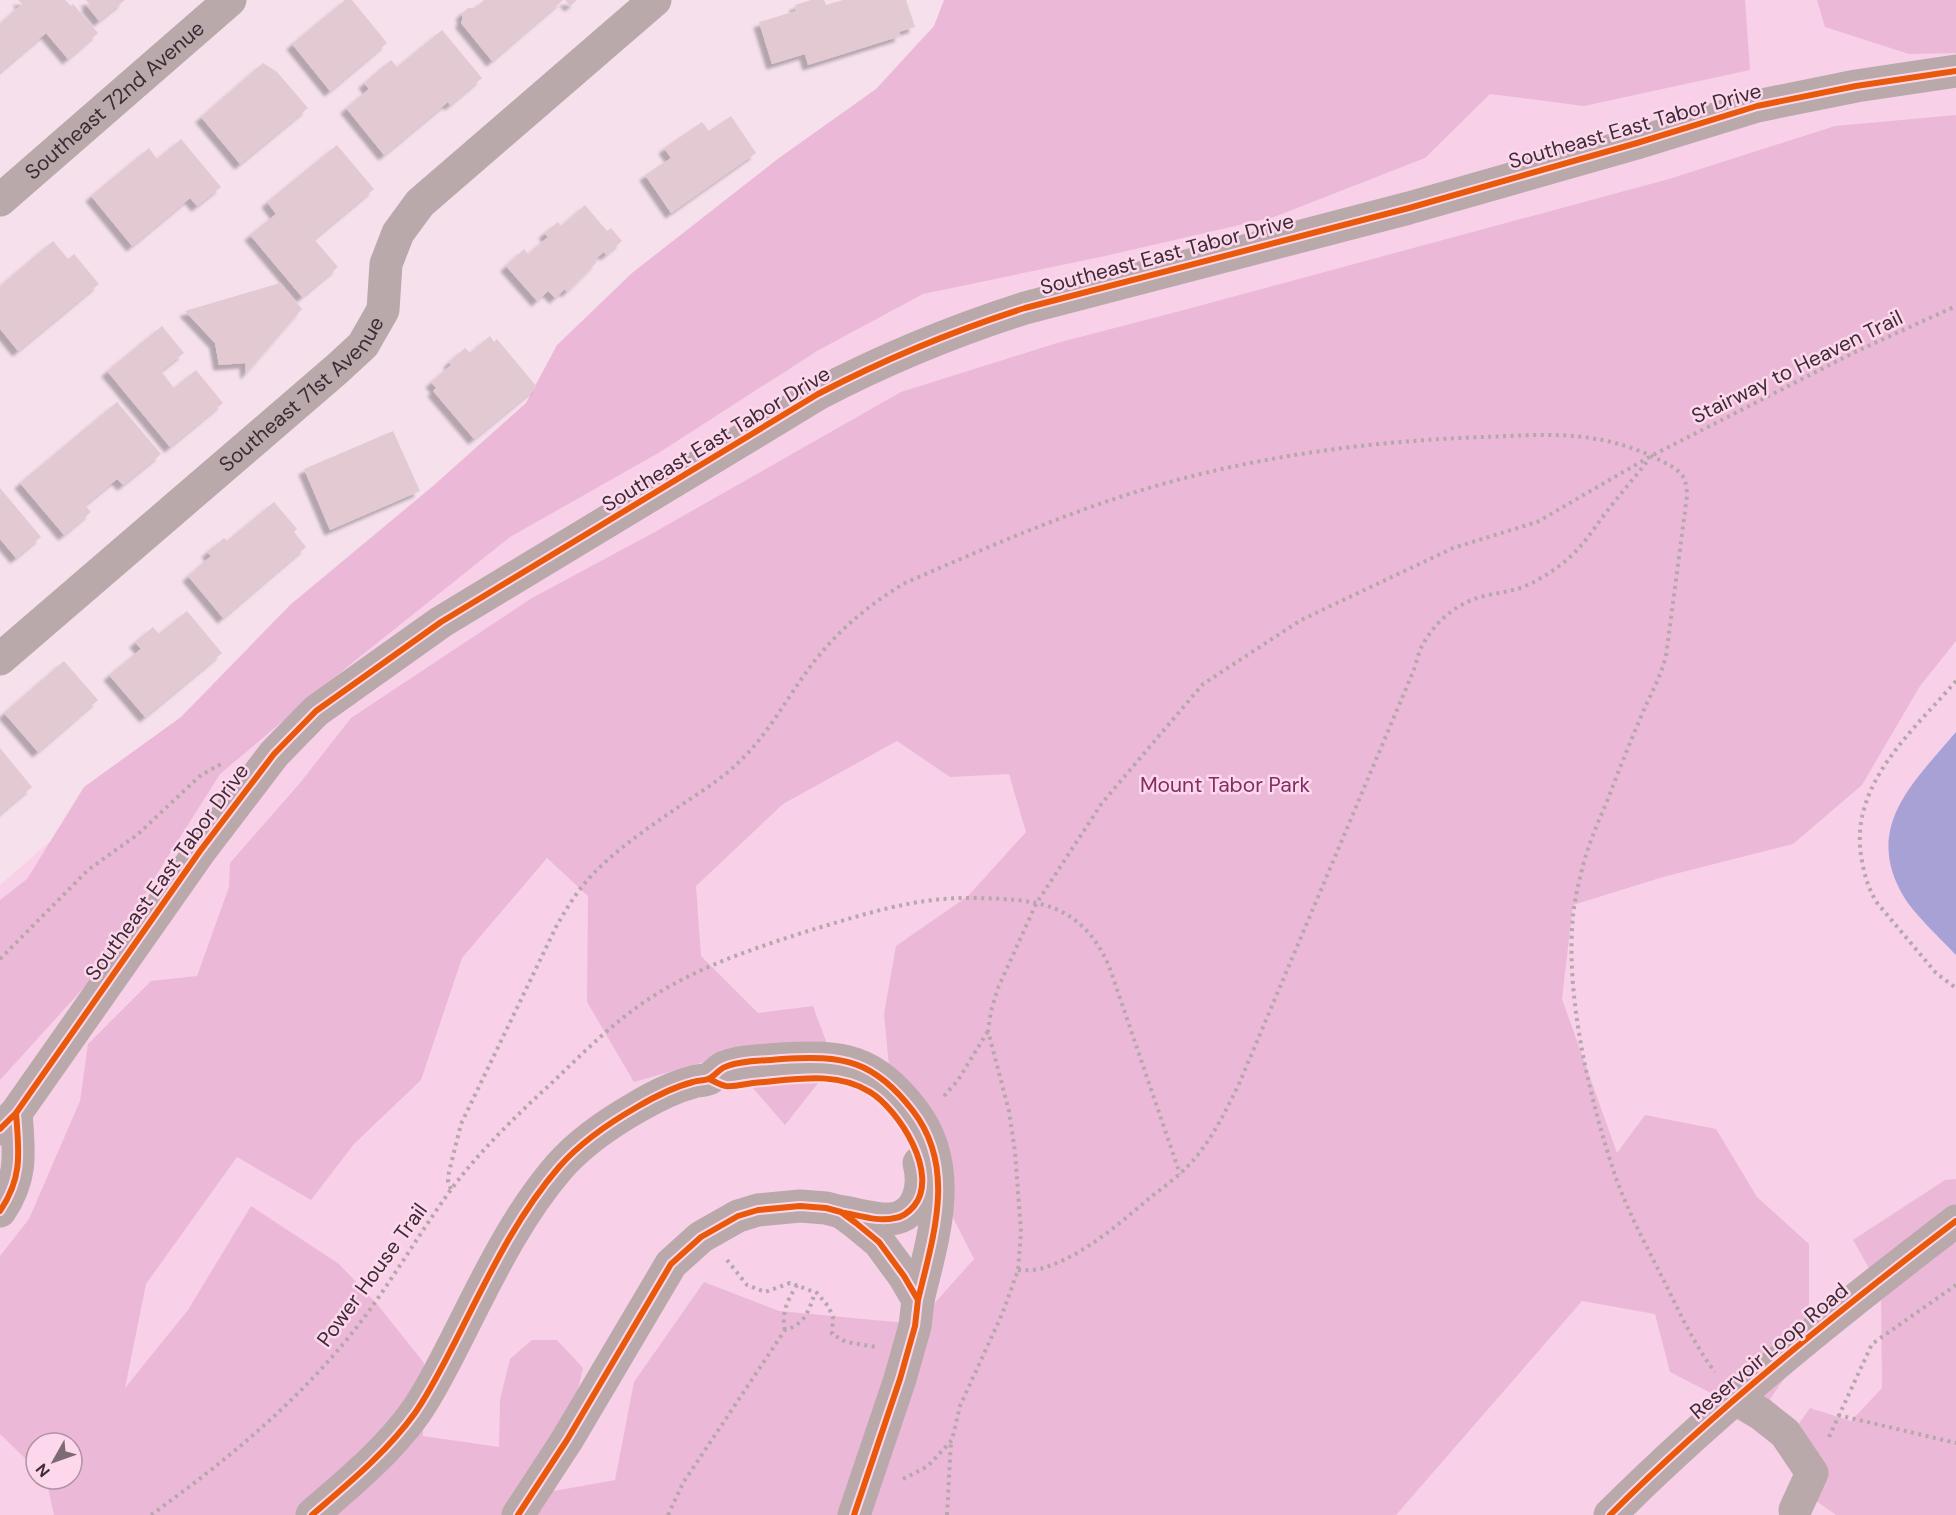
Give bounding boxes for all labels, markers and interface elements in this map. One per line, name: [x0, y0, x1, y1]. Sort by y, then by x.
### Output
street label: Southeast 72nd Avenue: [19, 14, 210, 186]
street label: Southeast East Tabor Drive: [1505, 76, 1765, 176]
street label: Southeast East Tabor Drive: [1037, 207, 1297, 301]
street label: Stairway to Heaven Trail: [1687, 304, 1907, 430]
street label: Southeast 71st Avenue: [213, 311, 390, 478]
street label: Southeast East Tabor Drive: [597, 360, 835, 518]
street label: Southeast East Tabor Drive: [79, 758, 255, 986]
park label: Mount Tabor Park: [1140, 771, 1310, 799]
street label: Power House Trail: [310, 1198, 434, 1352]
street label: Reservoir Loop Road: [1684, 1276, 1854, 1426]
north arrow: [24, 1431, 84, 1491]
text: N: [31, 1459, 55, 1482]

